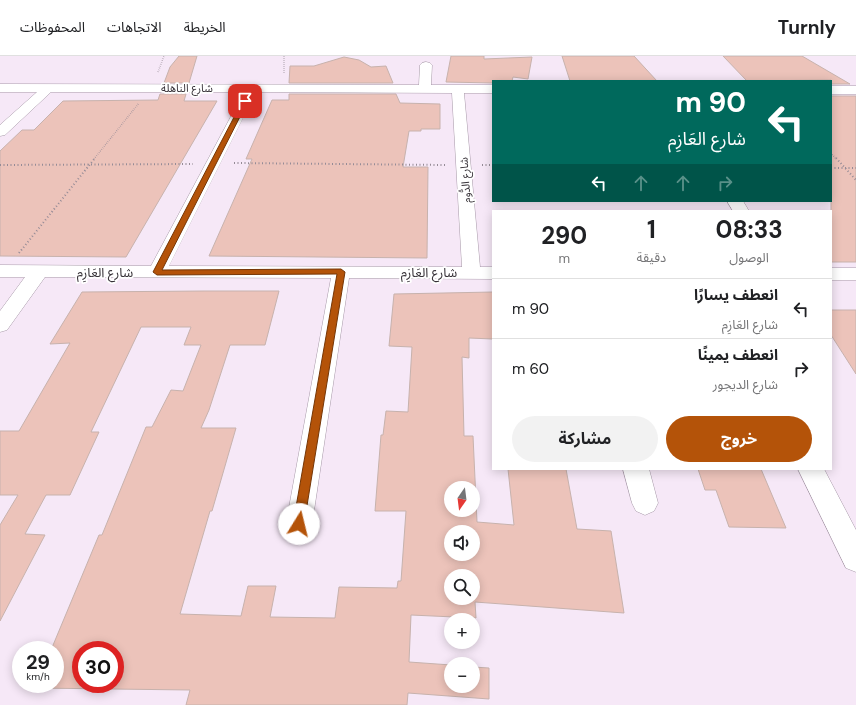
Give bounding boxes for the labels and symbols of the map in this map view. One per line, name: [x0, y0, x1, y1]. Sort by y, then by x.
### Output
street label: شارع الناهلة: [161, 81, 213, 96]
pin: [228, 84, 262, 118]
street label: شارع الدُّوم: [456, 156, 475, 203]
street label: شارع العَازِم: [77, 264, 133, 283]
street label: شارع العَازِم: [401, 264, 457, 283]
north arrow: [444, 481, 480, 517]
position arrow: [278, 503, 320, 545]
speed limit sign: 30: [72, 641, 124, 693]

